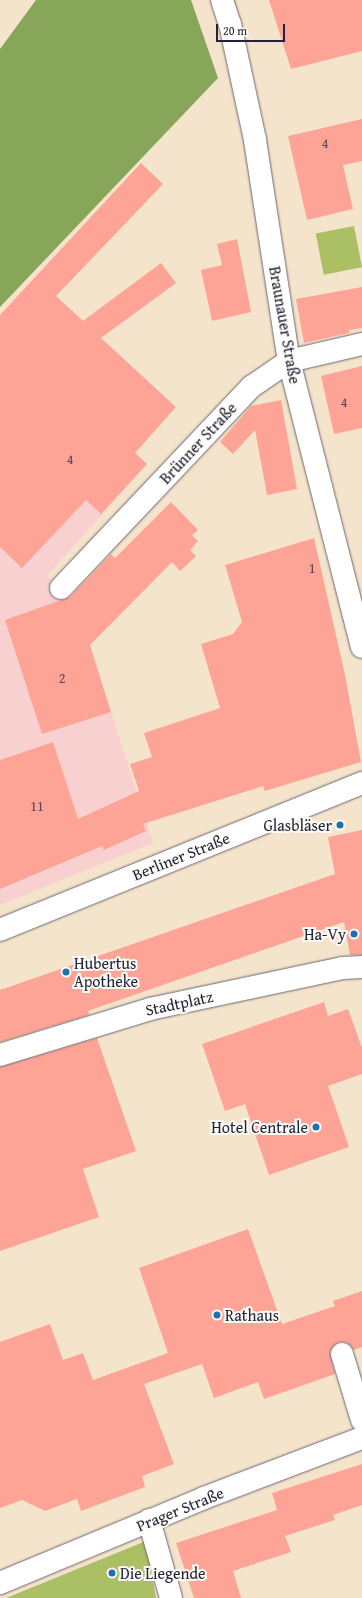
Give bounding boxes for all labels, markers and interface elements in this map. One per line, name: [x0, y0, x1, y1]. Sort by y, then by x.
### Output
scale bar: [218, 16, 287, 42]
text: 20 m: [223, 22, 247, 39]
house number: 4: [322, 135, 328, 151]
street label: Braunauer Straße: [265, 265, 305, 385]
house number: 4: [341, 394, 347, 410]
street label: Brünner Straße: [155, 398, 241, 488]
house number: 4: [67, 451, 73, 467]
house number: 1: [309, 560, 315, 576]
house number: 2: [59, 670, 65, 686]
house number: 11: [30, 798, 44, 814]
place label: Glasbläser: [263, 815, 332, 835]
marker: Glasbläser: [335, 820, 345, 830]
street label: Berliner Straße: [130, 828, 232, 884]
place label: Ha-Vy: [304, 924, 346, 944]
marker: Ha-Vy: [349, 929, 359, 939]
place label: Hubertus Apotheke: [74, 953, 138, 991]
marker: Hubertus Apotheke: [61, 967, 71, 977]
street label: Stadtplatz: [143, 986, 215, 1020]
place label: Hotel Centrale: [211, 1117, 308, 1137]
marker: Hotel Centrale: [311, 1122, 321, 1132]
place label: Rathaus: [225, 1305, 279, 1325]
marker: Rathaus: [212, 1310, 222, 1320]
street label: Prager Straße: [134, 1483, 226, 1535]
place label: Die Liegende: [120, 1563, 206, 1583]
marker: Die Liegende: [107, 1568, 117, 1578]

